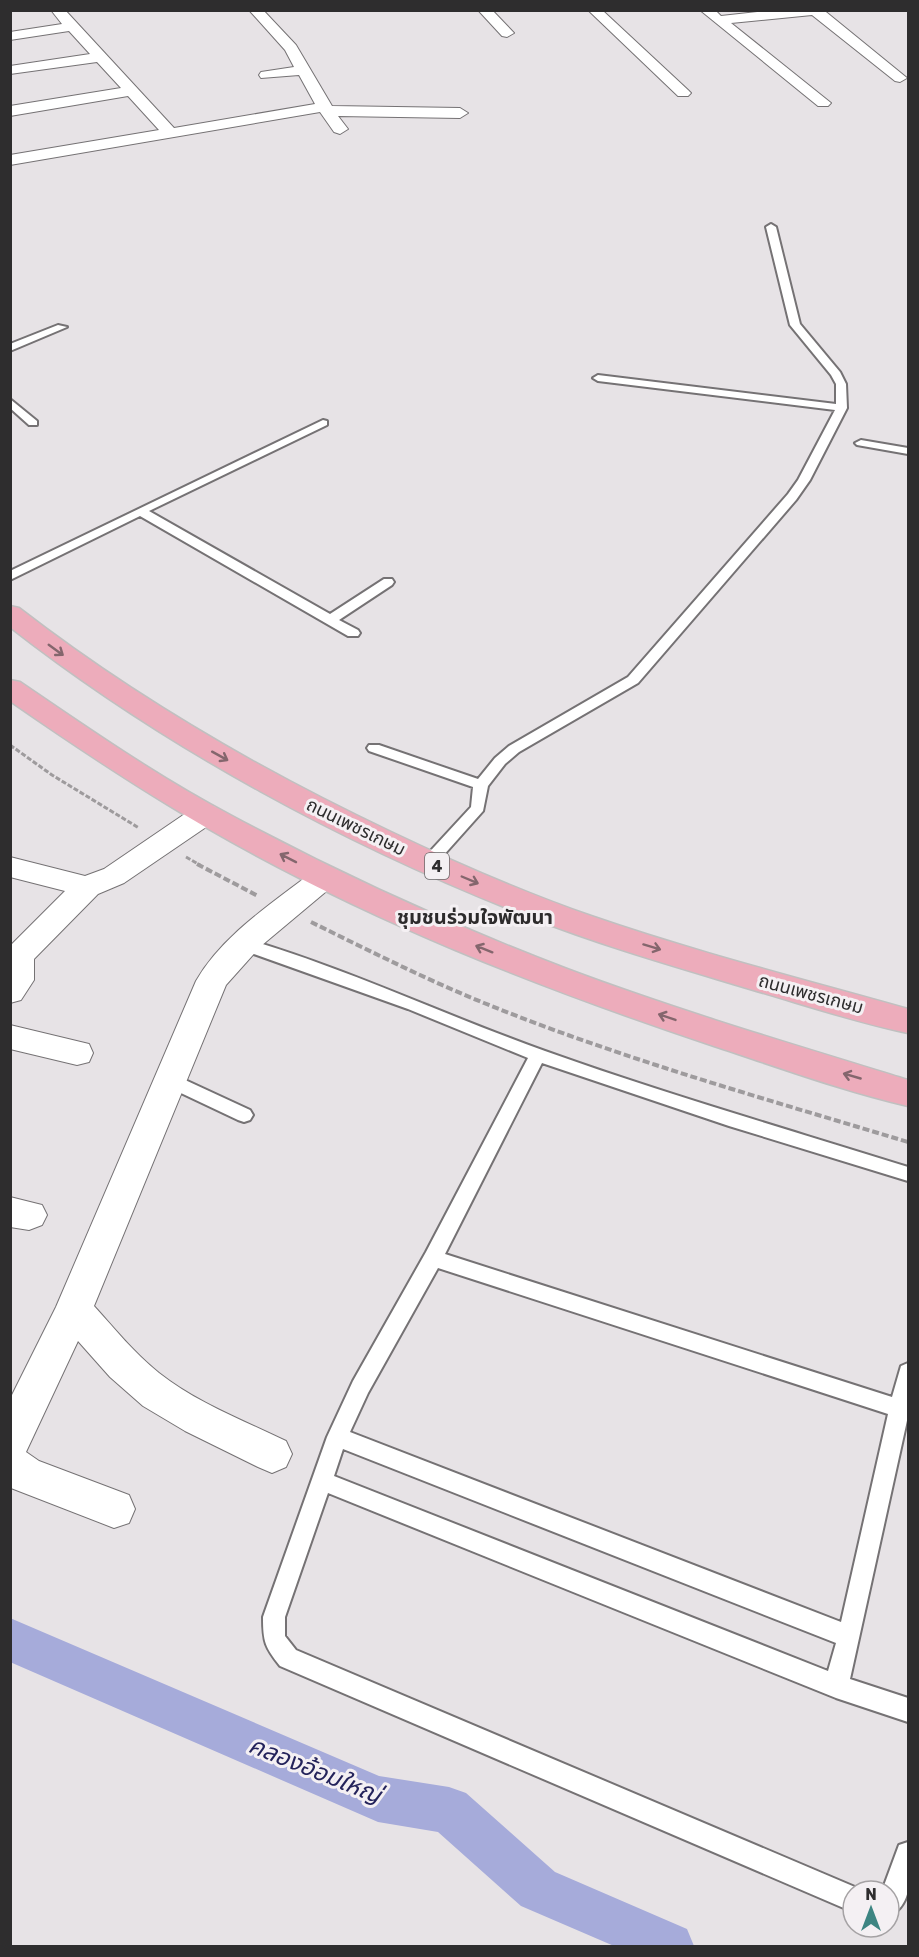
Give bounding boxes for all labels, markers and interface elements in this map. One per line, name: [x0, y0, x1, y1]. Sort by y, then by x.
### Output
one-way arrow: [48, 644, 64, 656]
one-way arrow: [211, 750, 228, 762]
street label: ถนนเพชรเกษม: [303, 793, 409, 861]
one-way arrow: [279, 852, 297, 864]
road number: 4: [425, 853, 449, 879]
one-way arrow: [460, 875, 478, 886]
district label: ชุมชนร่วมใจพัฒนา: [397, 905, 553, 929]
one-way arrow: [642, 942, 661, 953]
one-way arrow: [475, 943, 494, 954]
street label: ถนนเพชรเกษม: [756, 969, 866, 1019]
one-way arrow: [658, 1010, 677, 1021]
one-way arrow: [843, 1070, 862, 1082]
water label: คลองอ้อมใหญ่: [245, 1731, 388, 1810]
north arrow: [841, 1879, 901, 1939]
text: N: [865, 1885, 877, 1904]

